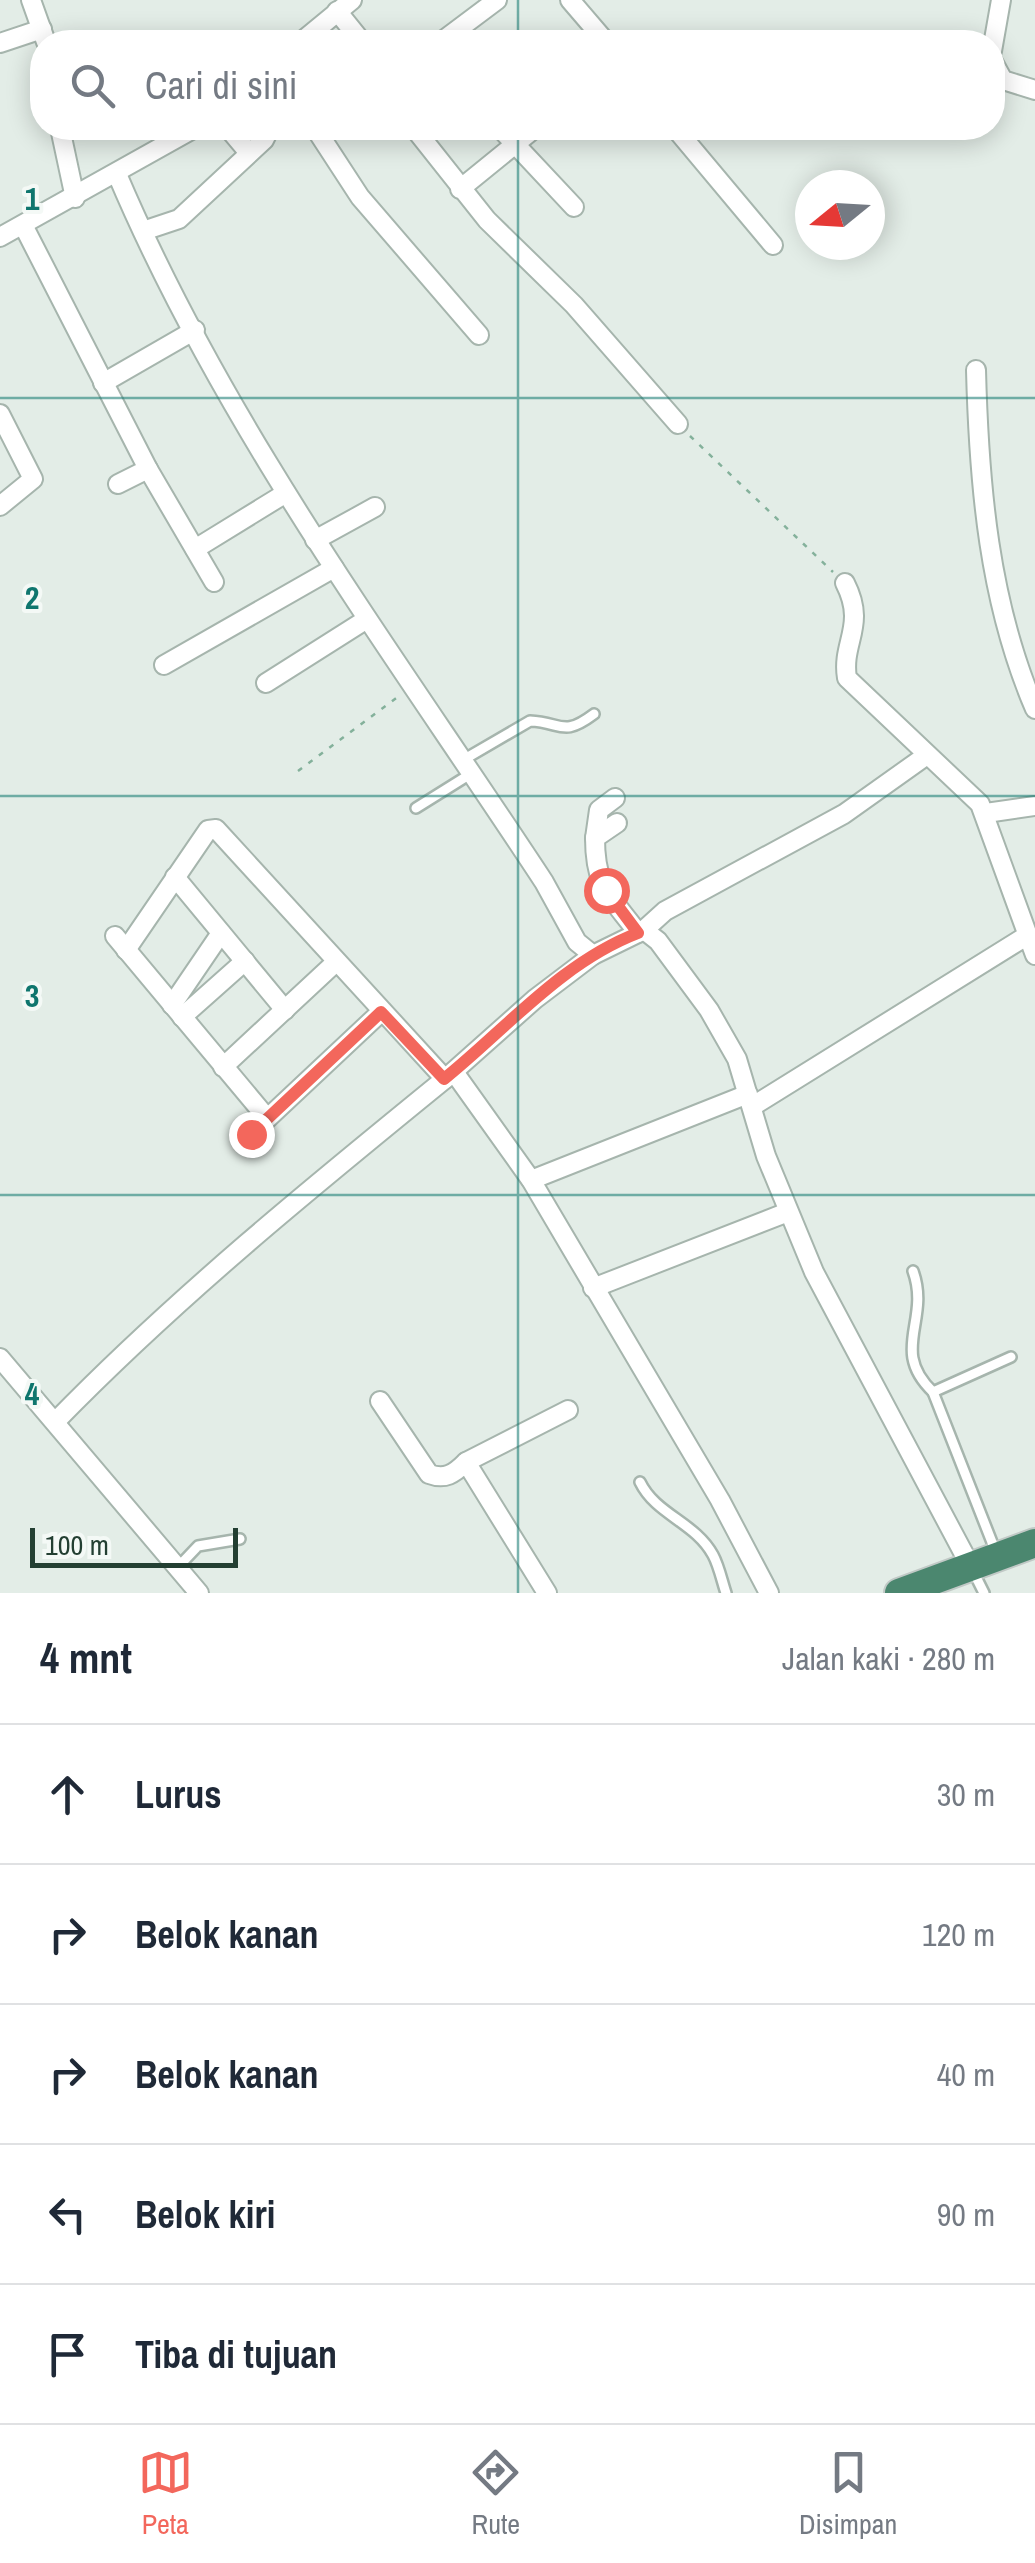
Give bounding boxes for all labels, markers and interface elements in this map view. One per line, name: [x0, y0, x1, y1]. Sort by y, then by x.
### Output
search box: [30, 30, 1005, 140]
icon: search: [65, 58, 120, 113]
text: Cari di sini: [145, 60, 297, 111]
north arrow: [795, 170, 885, 260]
text: 1: [25, 177, 40, 220]
text: 2: [25, 576, 39, 619]
route start: [584, 868, 630, 914]
text: 3: [25, 974, 39, 1017]
route end: [229, 1112, 275, 1158]
text: 4: [25, 1372, 40, 1415]
scale bar: [30, 1523, 238, 1568]
text: 100 m: [45, 1526, 109, 1564]
text: 4 mnt: [40, 1630, 132, 1686]
text: Jalan kaki · 280 m: [782, 1637, 995, 1680]
icon: ahead: [40, 1767, 95, 1822]
text: Lurus: [135, 1769, 222, 1820]
text: 30 m: [937, 1773, 995, 1816]
icon: right: [40, 1907, 95, 1962]
text: Belok kanan: [135, 1909, 319, 1960]
text: 120 m: [922, 1913, 995, 1956]
icon: right: [40, 2047, 95, 2102]
text: Belok kanan: [135, 2049, 319, 2100]
text: 40 m: [937, 2053, 995, 2096]
icon: left: [40, 2187, 95, 2242]
text: Belok kiri: [135, 2189, 275, 2240]
text: 90 m: [937, 2193, 995, 2236]
icon: arrive: [40, 2327, 95, 2382]
text: Tiba di tujuan: [135, 2329, 337, 2380]
tab: Peta: [138, 2445, 193, 2543]
tab: Rute: [468, 2445, 523, 2543]
tab: Disimpan: [799, 2445, 897, 2543]

